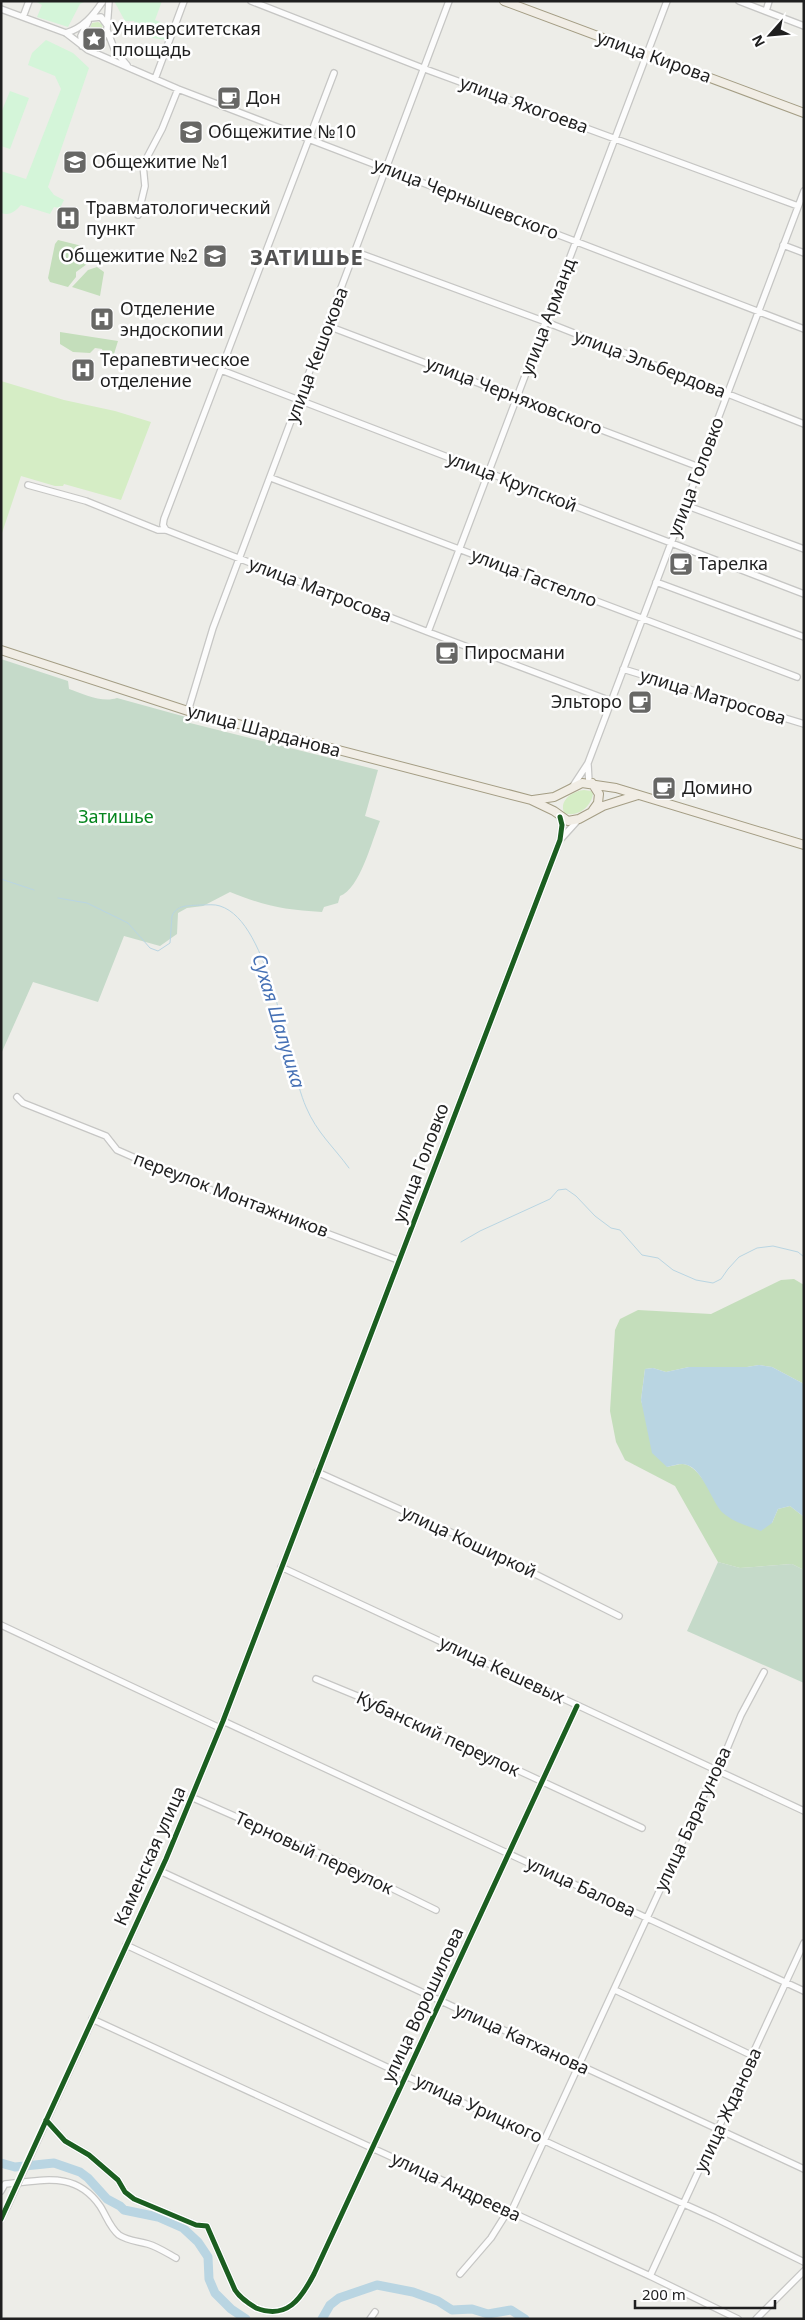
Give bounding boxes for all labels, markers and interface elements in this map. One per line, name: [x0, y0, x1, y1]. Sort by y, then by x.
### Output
north arrow: [745, 10, 795, 60]
place label: Университетская площадь: [112, 16, 261, 61]
street label: улица Кирова: [594, 24, 715, 88]
place icon: Университетская площадь: [81, 26, 107, 52]
text: N: [747, 32, 769, 51]
street label: улица Яхогоева: [457, 70, 592, 138]
cafe icon: Дон: [216, 85, 242, 111]
place label: Дон: [246, 85, 281, 109]
school or university icon: Общежитие №10: [178, 119, 204, 145]
place label: Общежитие №10: [208, 119, 356, 143]
school or university icon: Общежитие №1: [62, 149, 88, 175]
place label: Общежитие №1: [92, 149, 230, 173]
street label: улица Чернышевского: [370, 152, 562, 245]
place label: Травматологический пункт: [86, 195, 271, 240]
hospital icon: Травматологический пункт: [55, 205, 81, 231]
district label: ЗАТИШЬЕ: [250, 241, 364, 271]
place label: Общежитие №2: [60, 243, 198, 267]
school or university icon: Общежитие №2: [202, 243, 228, 269]
street label: улица Арманд: [514, 254, 581, 379]
street label: улица Кешокова: [279, 283, 353, 426]
place label: Отделение эндоскопии: [120, 296, 224, 341]
hospital icon: Отделение эндоскопии: [89, 306, 115, 332]
street label: улица Эльбердова: [571, 323, 730, 403]
place label: Терапевтическое отделение: [100, 347, 250, 392]
street label: улица Черняховского: [423, 350, 606, 440]
hospital icon: Терапевтическое отделение: [70, 357, 96, 383]
street label: улица Головко: [661, 413, 729, 540]
street label: улица Крупской: [444, 445, 581, 517]
street label: улица Гастелло: [468, 542, 601, 612]
street label: улица Матросова: [245, 551, 395, 627]
cafe icon: Тарелка: [668, 551, 694, 577]
place label: Тарелка: [698, 551, 768, 575]
cafe icon: Пиросмани: [434, 640, 460, 666]
place label: Пиросмани: [464, 640, 565, 664]
street label: улица Матросова: [637, 662, 789, 730]
place label: Эльторо: [551, 689, 622, 713]
cafe icon: Эльторо: [627, 689, 653, 715]
street label: улица Шарданова: [185, 698, 344, 762]
cafe icon: Домино: [651, 775, 677, 801]
place label: Домино: [682, 775, 753, 799]
park label: Затишье: [78, 804, 154, 828]
water label: Сухая Шалушка: [246, 951, 312, 1092]
street label: улица Головко: [386, 1099, 454, 1226]
street label: переулок Монтажников: [130, 1146, 332, 1242]
street label: улица Коширкой: [398, 1499, 541, 1583]
street label: улица Кешевых: [436, 1630, 570, 1709]
street label: Кубанский переулок: [353, 1685, 524, 1782]
street label: улица Барагунова: [648, 1743, 736, 1895]
street label: Каменская улица: [108, 1782, 191, 1929]
street label: Терновый переулок: [232, 1805, 398, 1899]
street label: улица Балова: [523, 1850, 640, 1922]
street label: улица Ворошилова: [376, 1923, 469, 2086]
street label: улица Катханова: [451, 1996, 594, 2080]
street label: улица Жданова: [688, 2043, 766, 2176]
street label: улица Урицкого: [412, 2068, 547, 2148]
street label: улица Андреева: [388, 2146, 525, 2227]
scale bar: [635, 2278, 775, 2310]
text: 200 m: [642, 2284, 686, 2304]

